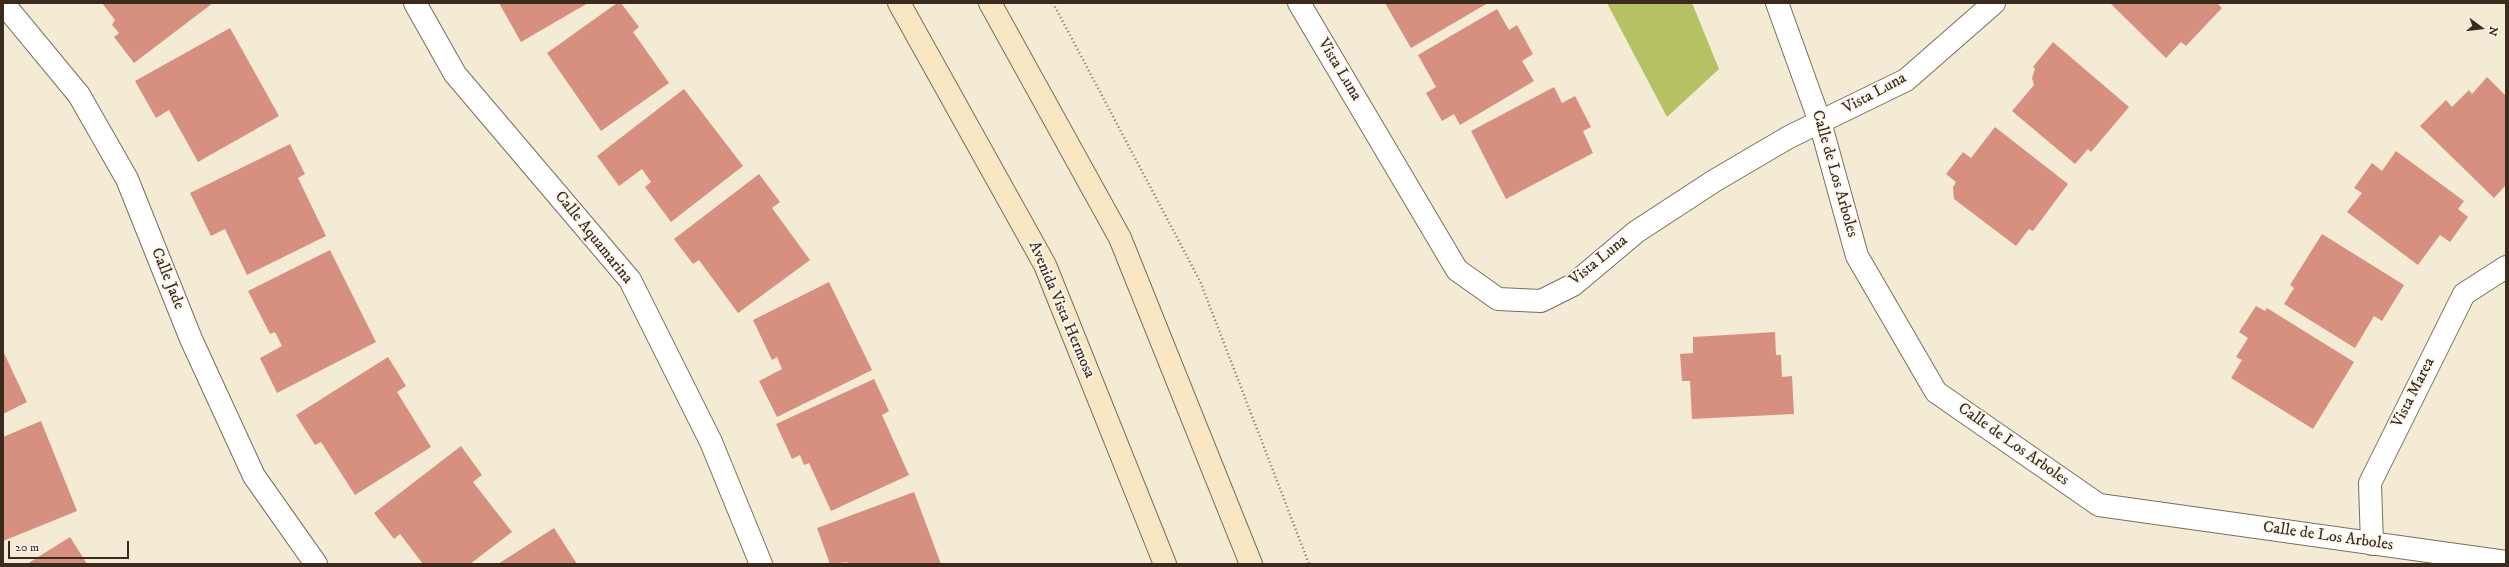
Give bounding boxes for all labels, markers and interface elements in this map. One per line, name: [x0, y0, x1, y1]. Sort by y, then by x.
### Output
north arrow: [2461, 8, 2501, 48]
text: N: [2485, 25, 2501, 37]
street label: Vista Luna: [1313, 35, 1365, 105]
street label: Vista Luna: [1840, 69, 1910, 119]
street label: Calle de Los Arboles: [1807, 108, 1861, 240]
street label: Calle Aquamarina: [550, 188, 636, 288]
street label: Vista Luna: [1566, 232, 1632, 290]
street label: Avenida Vista Hermosa: [1024, 239, 1098, 381]
street label: Calle Jade: [146, 245, 188, 313]
street label: Vista Marea: [2388, 355, 2440, 431]
street label: Calle de Los Arboles: [1954, 399, 2072, 491]
street label: Calle de Los Arboles: [2262, 518, 2394, 556]
scale bar: [10, 533, 131, 559]
text: 20 m: [15, 540, 39, 555]

